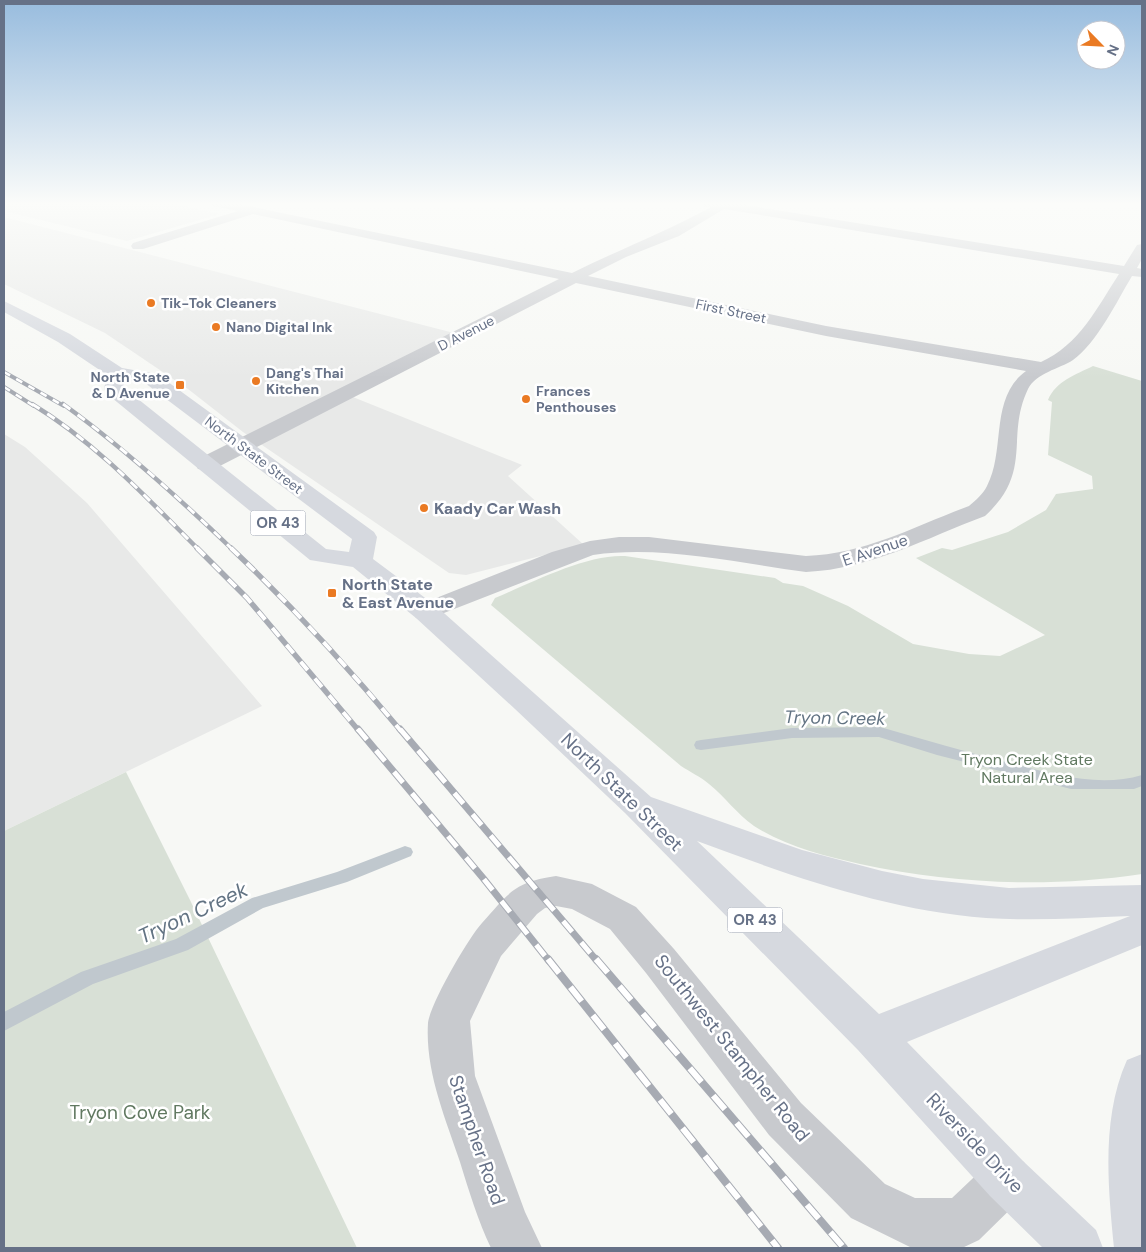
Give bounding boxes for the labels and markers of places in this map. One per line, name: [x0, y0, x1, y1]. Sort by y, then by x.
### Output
place label: Tik-Tok Cleaners: [161, 294, 277, 312]
marker: Tik-Tok Cleaners: [145, 297, 157, 309]
place label: Nano Digital Ink: [226, 318, 333, 336]
marker: Nano Digital Ink: [210, 321, 222, 333]
place label: Dang's Thai Kitchen: [266, 364, 344, 398]
place label: North State & D Avenue: [91, 368, 170, 402]
marker: Dang's Thai Kitchen: [250, 375, 262, 387]
marker: North State & D Avenue: [174, 379, 186, 391]
place label: Frances Penthouses: [536, 382, 617, 416]
marker: Frances Penthouses: [520, 393, 532, 405]
place label: Kaady Car Wash: [434, 498, 561, 519]
marker: Kaady Car Wash: [418, 502, 430, 514]
place label: North State & East Avenue: [342, 574, 454, 613]
marker: North State & East Avenue: [326, 587, 338, 599]

